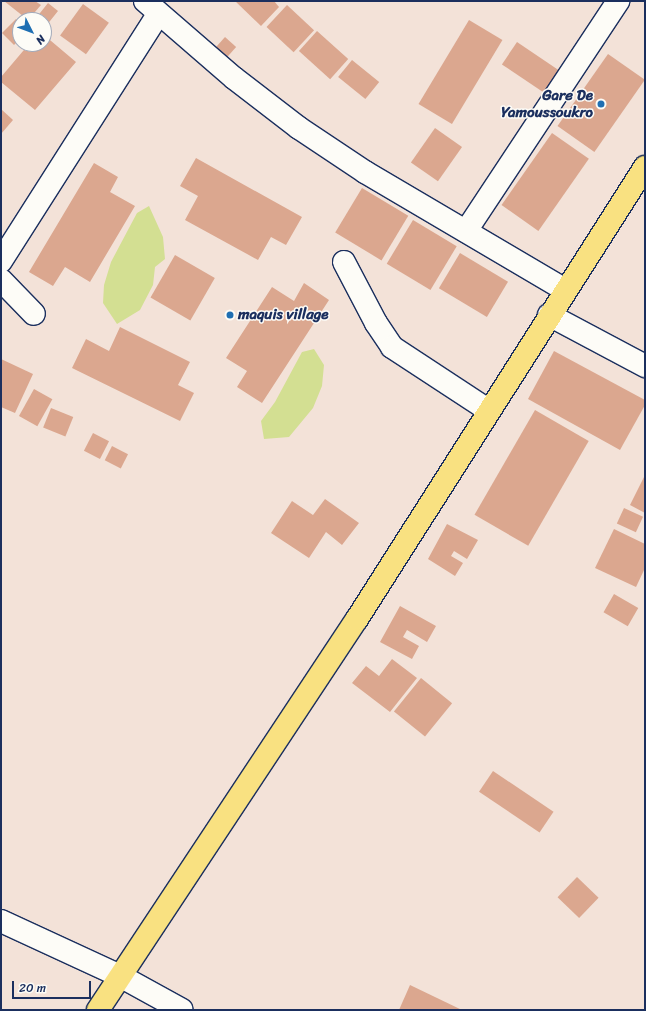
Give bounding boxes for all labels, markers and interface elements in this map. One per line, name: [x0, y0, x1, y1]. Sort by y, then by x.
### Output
north arrow: [12, 12, 52, 52]
text: N: [31, 31, 50, 49]
place label: Gare De Yamoussoukro: [501, 86, 593, 121]
marker: Gare De Yamoussoukro: [596, 99, 606, 109]
place label: maquis village: [238, 306, 329, 324]
marker: maquis village: [225, 310, 235, 320]
scale bar: [14, 973, 93, 999]
text: 20 m: [19, 977, 46, 999]

